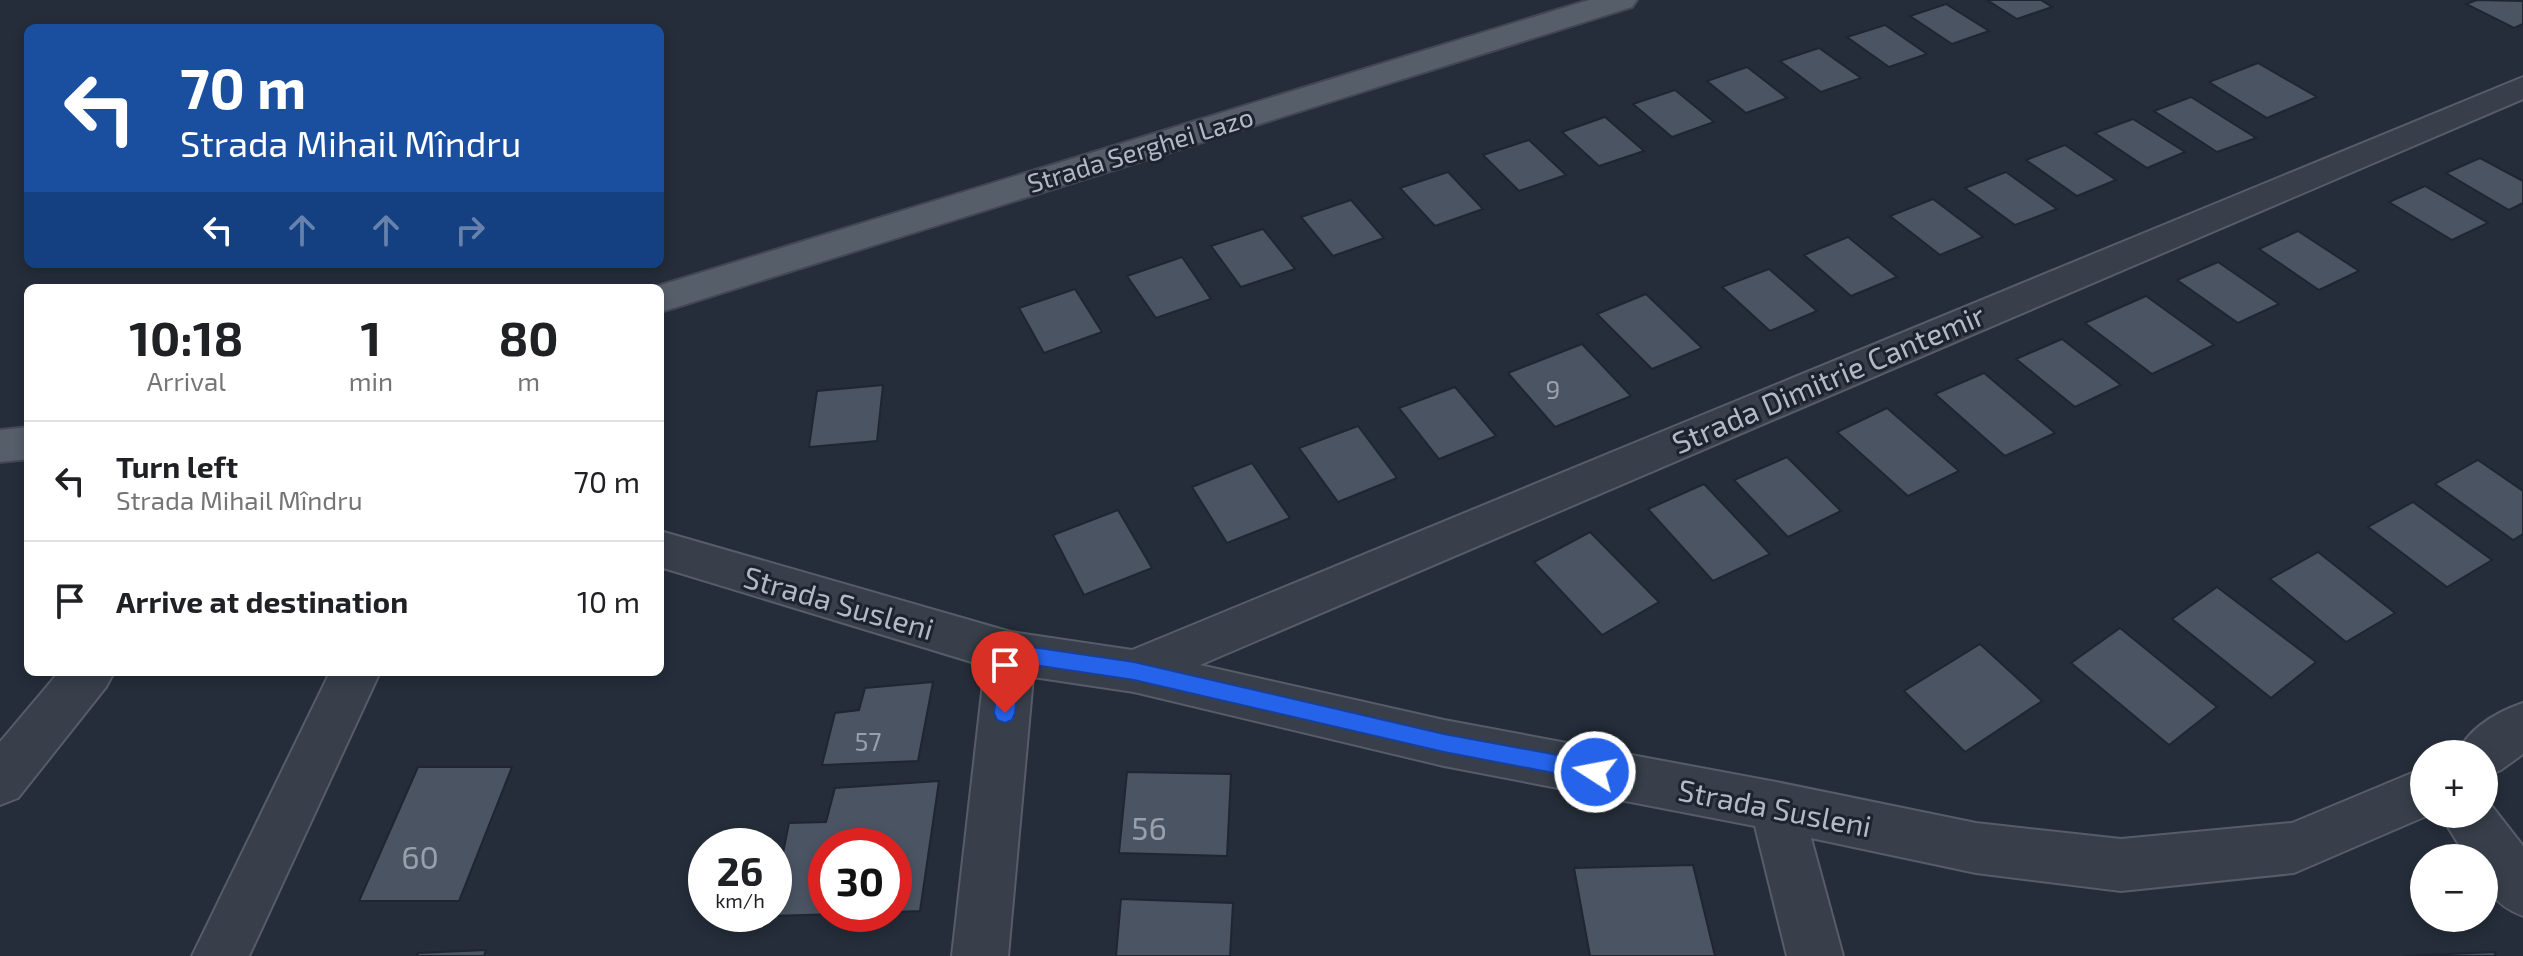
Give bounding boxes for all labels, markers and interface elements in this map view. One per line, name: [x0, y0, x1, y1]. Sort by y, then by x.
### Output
text: 70 m: [180, 53, 306, 120]
icon: left: [48, 56, 152, 160]
street label: Strada Serghei Lazo: [1023, 100, 1257, 198]
text: Strada Mihail Mîndru: [180, 121, 521, 164]
icon: left: [196, 208, 240, 252]
icon: ahead: [280, 208, 324, 252]
icon: ahead: [364, 208, 408, 252]
icon: right: [448, 208, 492, 252]
street label: Strada Dimitrie Cantemir: [1666, 296, 1990, 460]
text: 10:18: [129, 308, 243, 366]
text: 1: [361, 308, 381, 366]
text: 80: [498, 308, 559, 366]
text: Arrival: [147, 365, 226, 396]
text: min: [349, 365, 393, 396]
text: m: [517, 365, 540, 396]
house number: 9: [1546, 373, 1560, 404]
text: Turn left: [116, 448, 238, 484]
icon: left: [48, 459, 92, 503]
text: 70 m: [574, 463, 640, 499]
text: Strada Mihail Mîndru: [116, 484, 362, 515]
street label: Strada Susleni: [740, 558, 938, 646]
icon: arrive: [48, 579, 92, 623]
text: Arrive at destination: [116, 583, 408, 619]
text: 10 m: [577, 583, 640, 619]
pin: [971, 631, 1039, 713]
icon: arrive: [983, 643, 1027, 687]
house number: 57: [854, 725, 882, 756]
position arrow: [1553, 730, 1637, 814]
map controls: [2410, 740, 2498, 932]
button: +: [2410, 740, 2498, 828]
street label: Strada Susleni: [1675, 771, 1875, 843]
house number: 56: [1131, 808, 1167, 846]
speed limit sign: 30: [808, 828, 912, 932]
house number: 60: [401, 837, 439, 875]
button: −: [2410, 844, 2498, 932]
text: 26: [717, 846, 763, 894]
text: km/h: [715, 888, 765, 912]

